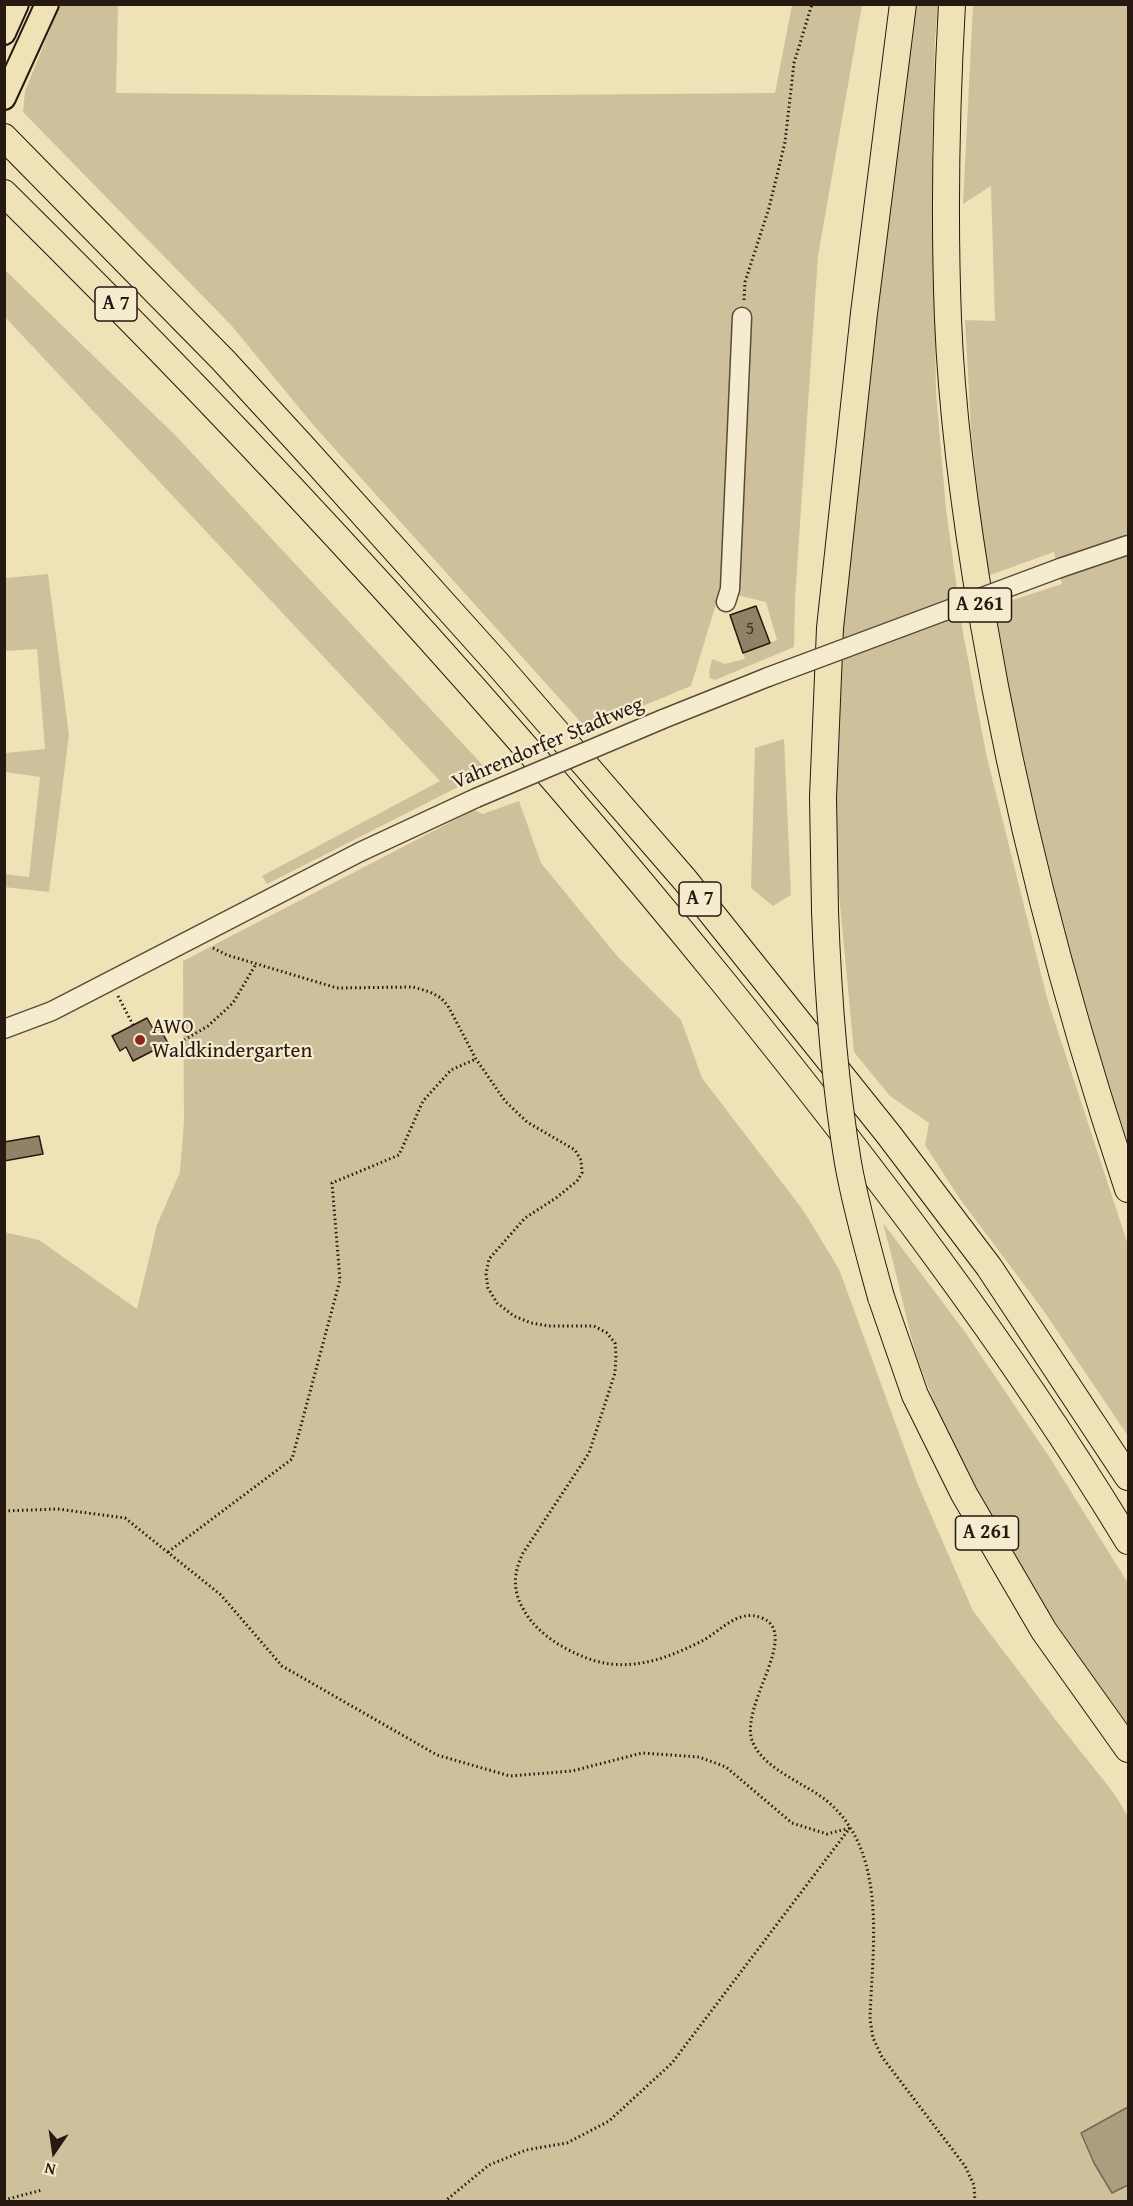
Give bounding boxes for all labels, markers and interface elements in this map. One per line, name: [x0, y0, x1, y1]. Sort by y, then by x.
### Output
road number: A 7: [95, 287, 137, 321]
road number: A 261: [948, 588, 1012, 622]
house number: 5: [746, 618, 754, 640]
street label: Vahrendorfer Stadtweg: [448, 692, 648, 796]
road number: A 7: [679, 882, 721, 916]
place label: AWO Waldkindergarten: [152, 1015, 312, 1065]
marker: AWO Waldkindergarten: [133, 1033, 147, 1047]
road number: A 261: [956, 1516, 1018, 1550]
north arrow: [24, 2122, 84, 2182]
text: N: [42, 2157, 58, 2182]

